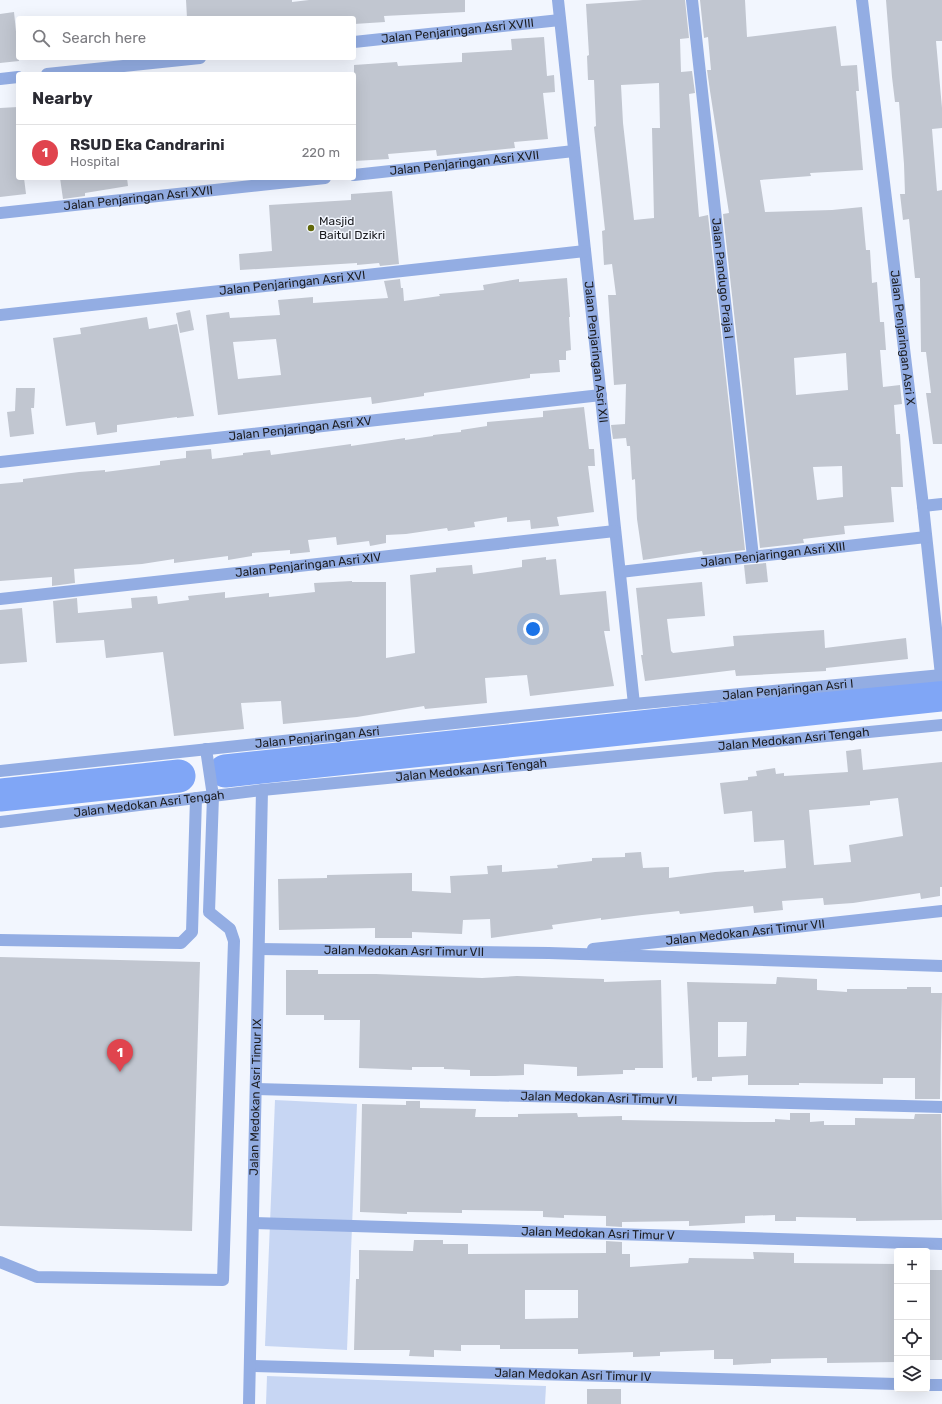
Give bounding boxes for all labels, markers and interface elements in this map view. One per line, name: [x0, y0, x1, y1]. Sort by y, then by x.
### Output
search box: [16, 16, 356, 60]
street label: Jalan Penjaringan Asri XVIII: [380, 16, 535, 46]
icon: search: [30, 27, 52, 49]
text: Search here: [62, 29, 146, 47]
text: Nearby: [32, 88, 93, 108]
text: RSUD Eka Candrarini: [70, 136, 224, 154]
text: 1: [42, 145, 48, 160]
text: 220 m: [302, 145, 340, 160]
street label: Jalan Penjaringan Asri XVII: [389, 148, 540, 178]
text: Hospital: [70, 154, 120, 169]
street label: Jalan Penjaringan Asri XVII: [63, 183, 214, 213]
place label: Masjid Baitul Dzikri: [319, 214, 385, 242]
street label: Jalan Pandugo Praja I: [709, 217, 736, 340]
marker: Masjid Baitul Dzikri: [306, 223, 316, 233]
street label: Jalan Penjaringan Asri XVI: [218, 268, 366, 298]
street label: Jalan Penjaringan Asri X: [888, 269, 918, 406]
street label: Jalan Penjaringan Asri XII: [581, 280, 611, 424]
street label: Jalan Penjaringan Asri XV: [228, 414, 373, 443]
street label: Jalan Penjaringan Asri XIII: [700, 539, 846, 570]
street label: Jalan Penjaringan Asri XIV: [234, 550, 382, 580]
your location: [523, 619, 543, 639]
street label: Jalan Penjaringan Asri I: [722, 676, 854, 703]
street label: Jalan Penjaringan Asri: [254, 724, 380, 751]
street label: Jalan Medokan Asri Tengah: [717, 725, 870, 753]
street label: Jalan Medokan Asri Tengah: [395, 756, 547, 784]
street label: Jalan Medokan Asri Tengah: [73, 788, 225, 820]
street label: Jalan Medokan Asri Timur VII: [665, 917, 826, 948]
street label: Jalan Medokan Asri Timur VII: [324, 943, 484, 959]
street label: Jalan Medokan Asri Timur IX: [247, 1018, 264, 1176]
pin: 1: [107, 1039, 133, 1072]
street label: Jalan Medokan Asri Timur VI: [520, 1089, 678, 1107]
street label: Jalan Medokan Asri Timur V: [521, 1224, 675, 1243]
map controls: [894, 1248, 930, 1392]
button: +: [894, 1248, 930, 1284]
button: −: [894, 1284, 930, 1320]
button: locate: [894, 1320, 930, 1356]
button: layers: [894, 1356, 930, 1392]
street label: Jalan Medokan Asri Timur IV: [494, 1366, 652, 1384]

